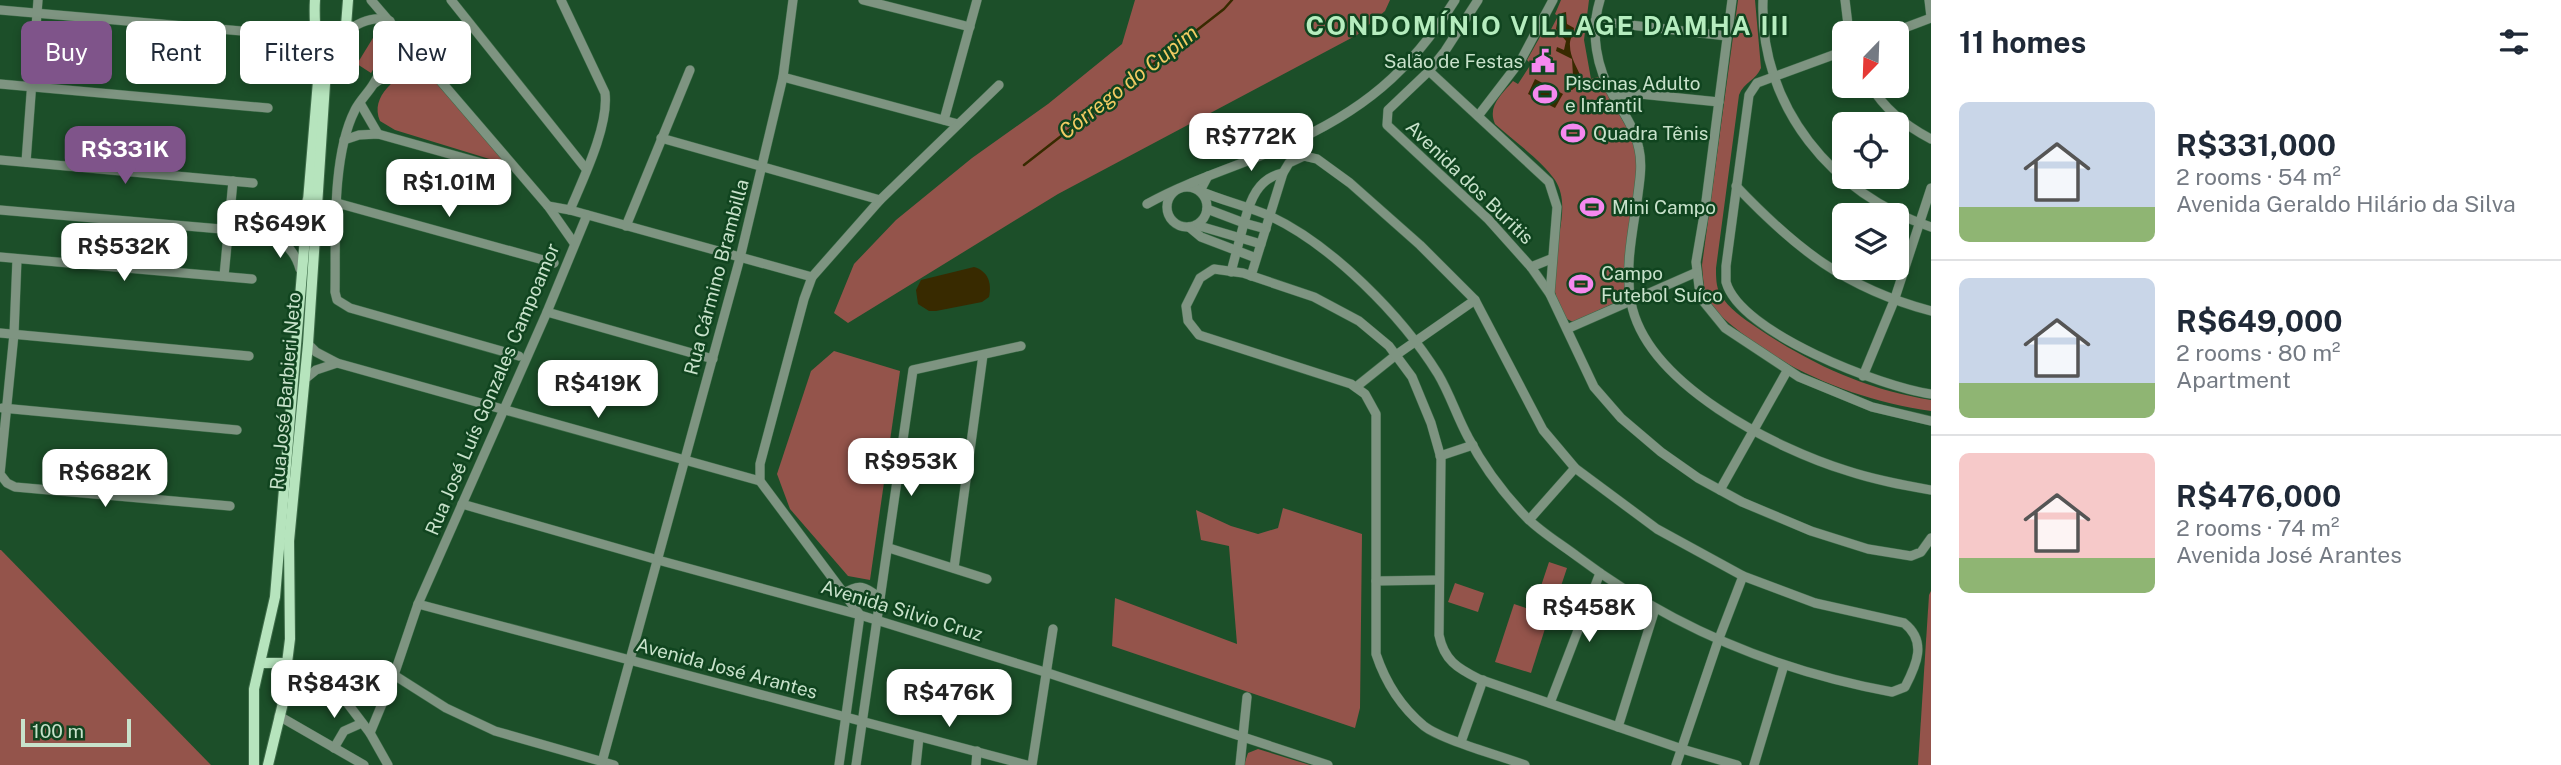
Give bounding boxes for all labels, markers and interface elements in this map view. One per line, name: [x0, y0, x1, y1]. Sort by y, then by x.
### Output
district label: CONDOMÍNIO VILLAGE DAMHA III: [1306, 10, 1790, 41]
water label: Córrego do Cupim: [1053, 20, 1203, 144]
chip: Buy: [21, 21, 112, 84]
chip: Rent: [126, 21, 226, 84]
chip: Filters: [240, 21, 359, 84]
chip: New: [373, 21, 471, 84]
north arrow: [1832, 21, 1909, 98]
map controls: [1832, 21, 1909, 280]
icon: filters: [2495, 23, 2533, 61]
text: 11 homes: [1959, 24, 2086, 60]
public building icon: Salão de Festas: [1529, 47, 1557, 75]
place label: Salão de Festas: [1384, 50, 1523, 72]
place label: Piscinas Adulto e Infantil: [1565, 72, 1701, 116]
sports icon: Piscinas Adulto e Infantil: [1531, 80, 1559, 108]
button: locate: [1832, 112, 1909, 189]
pin: R$772K: [1194, 114, 1308, 173]
street label: Avenida dos Buritis: [1402, 116, 1538, 248]
sports icon: Quadra Tênis: [1559, 119, 1587, 147]
text: R$772K: [1205, 122, 1297, 149]
place label: Quadra Tênis: [1593, 122, 1708, 144]
pin: R$331K: [68, 127, 182, 186]
text: R$331,000: [2176, 127, 2336, 163]
icon: home: [2015, 130, 2099, 214]
text: R$331K: [81, 135, 169, 162]
pin: R$1.01M: [384, 160, 514, 219]
text: 2 rooms · 54 m²: [2176, 163, 2341, 190]
text: R$1.01M: [402, 168, 496, 195]
street label: Rua Cármino Brambilla: [679, 177, 753, 377]
text: Avenida Geraldo Hilário da Silva: [2176, 190, 2516, 217]
sports icon: Mini Campo: [1578, 193, 1606, 221]
place label: Mini Campo: [1612, 196, 1716, 218]
pin: R$649K: [223, 201, 337, 260]
button: layers: [1832, 203, 1909, 280]
text: R$649K: [233, 209, 327, 236]
pin: R$532K: [67, 224, 181, 283]
text: R$532K: [77, 232, 171, 259]
street label: Rua José Luís Gonzales Campoamor: [420, 240, 564, 538]
place label: Campo Futebol Suíco: [1601, 262, 1723, 306]
sports icon: Campo Futebol Suíco: [1567, 270, 1595, 298]
street label: Rua José Barbieri Neto: [265, 291, 305, 491]
text: R$649,000: [2176, 303, 2343, 339]
icon: home: [2015, 306, 2099, 390]
text: 2 rooms · 80 m²: [2176, 339, 2341, 366]
pin: R$419K: [541, 360, 655, 420]
text: Apartment: [2176, 366, 2291, 393]
text: R$419K: [554, 369, 642, 396]
pin: R$953K: [854, 438, 968, 498]
text: R$953K: [864, 447, 958, 474]
pin: R$682K: [48, 449, 162, 509]
text: R$682K: [58, 458, 152, 485]
text: R$476,000: [2176, 478, 2341, 514]
icon: home: [2015, 481, 2099, 565]
text: 2 rooms · 74 m²: [2176, 514, 2339, 541]
text: Avenida José Arantes: [2176, 541, 2402, 568]
street label: Avenida Silvio Cruz: [819, 575, 985, 645]
pin: R$458K: [1532, 584, 1646, 644]
text: R$458K: [1542, 593, 1636, 620]
street label: Avenida José Arantes: [634, 633, 820, 703]
pin: R$843K: [277, 660, 391, 720]
text: R$843K: [287, 669, 381, 696]
pin: R$476K: [892, 670, 1006, 729]
text: R$476K: [903, 678, 995, 705]
scale bar: [21, 716, 131, 748]
text: 100 m: [32, 720, 84, 742]

